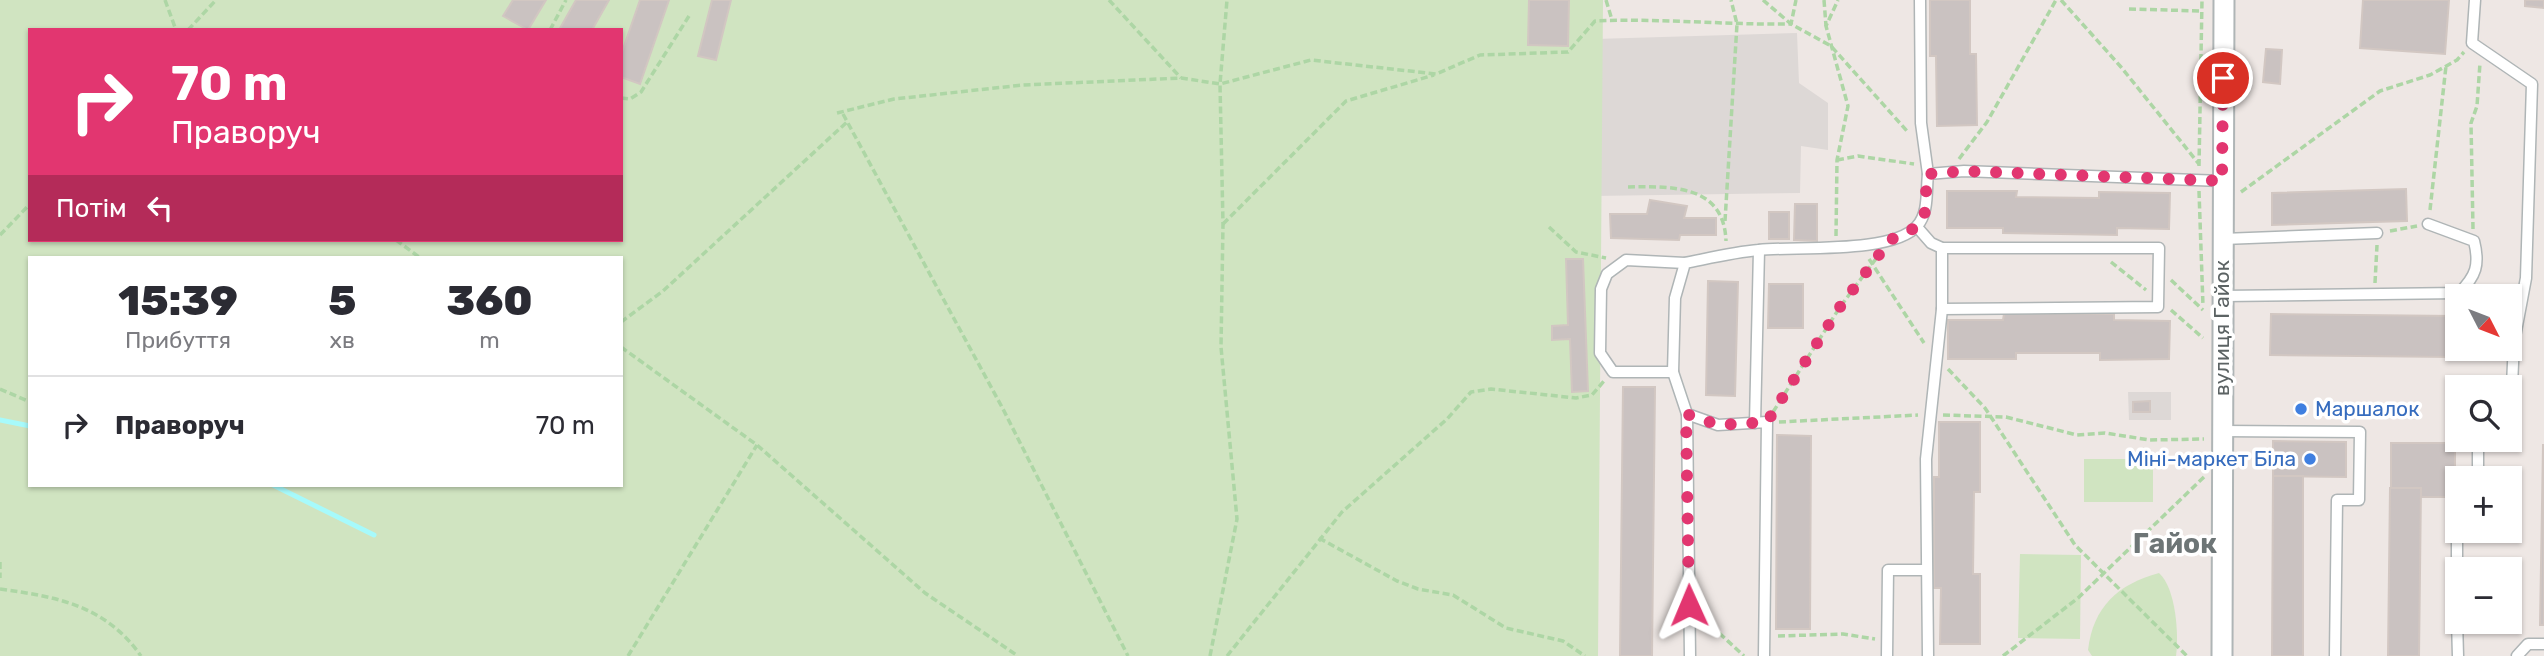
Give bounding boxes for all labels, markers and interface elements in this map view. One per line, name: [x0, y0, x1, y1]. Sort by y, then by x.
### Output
pin: [2193, 48, 2253, 108]
text: 70 m: [171, 54, 288, 112]
icon: right: [56, 56, 147, 147]
icon: arrive: [2204, 59, 2242, 97]
text: Праворуч: [171, 113, 320, 151]
icon: left: [141, 189, 179, 227]
text: Потім: [56, 193, 127, 224]
street label: вулиця Гайок: [2209, 260, 2234, 396]
text: 15:39: [118, 276, 238, 326]
text: 5: [328, 276, 356, 326]
text: 360: [446, 276, 533, 326]
north arrow: [2445, 284, 2522, 360]
map controls: [2445, 284, 2522, 634]
text: Прибуття: [125, 326, 231, 354]
text: хв: [330, 326, 355, 354]
text: m: [479, 326, 500, 354]
button: search: [2445, 375, 2522, 452]
place label: Маршалок: [2315, 396, 2419, 421]
marker: Маршалок: [2293, 401, 2309, 417]
icon: right: [56, 406, 94, 444]
text: Праворуч: [115, 410, 245, 441]
text: 70 m: [536, 410, 595, 441]
place label: Міні-маркет Біла: [2127, 446, 2296, 471]
marker: Міні-маркет Біла: [2302, 451, 2318, 467]
button: +: [2445, 466, 2522, 543]
district label: Гайок: [2133, 527, 2217, 560]
button: −: [2445, 557, 2522, 634]
position arrow: [1652, 568, 1726, 642]

